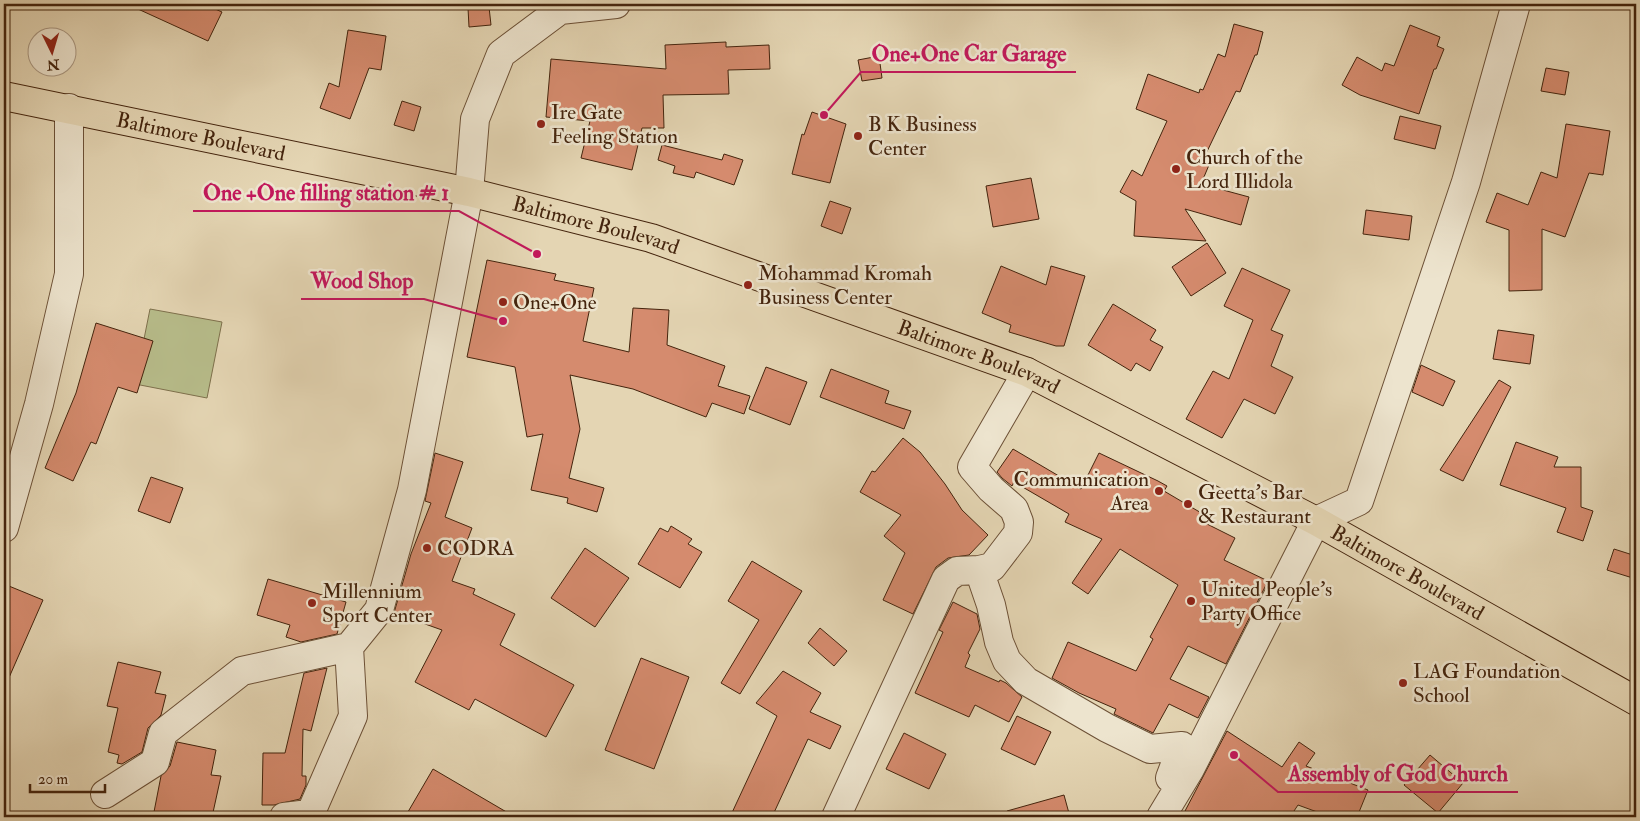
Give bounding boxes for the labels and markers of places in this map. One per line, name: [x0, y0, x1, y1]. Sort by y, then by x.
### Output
callout: One+One Car Garage: [861, 35, 1076, 72]
place label: Ire Gate Feeling Station: [551, 99, 678, 150]
place label: B K Business Center: [868, 111, 977, 162]
marker: Ire Gate Feeling Station: [535, 118, 547, 130]
marker: B K Business Center: [852, 130, 864, 142]
place label: Church of the Lord Illidola: [1186, 144, 1303, 195]
marker: Church of the Lord Illidola: [1170, 163, 1182, 175]
callout: One +One filling station # 1: [193, 174, 459, 211]
place label: Mohammad Kromah Business Center: [758, 260, 932, 311]
callout: Wood Shop: [301, 262, 424, 299]
marker: Mohammad Kromah Business Center: [742, 279, 754, 291]
place label: One+One: [513, 289, 597, 316]
marker: One+One: [497, 296, 509, 308]
place label: Communication Area: [1014, 466, 1149, 517]
place label: Geetta's Bar & Restaurant: [1198, 479, 1311, 530]
marker: Communication Area: [1153, 485, 1165, 497]
marker: Geetta's Bar & Restaurant: [1182, 498, 1194, 510]
place label: CODRA: [437, 535, 515, 562]
marker: CODRA: [421, 542, 433, 554]
place label: United People's Party Office: [1201, 576, 1332, 627]
place label: Millennium Sport Center: [322, 578, 432, 629]
marker: United People's Party Office: [1185, 595, 1197, 607]
marker: Millennium Sport Center: [306, 597, 318, 609]
place label: LAG Foundation School: [1413, 658, 1561, 709]
marker: LAG Foundation School: [1397, 677, 1409, 689]
callout: Assembly of God Church: [1278, 755, 1518, 792]

